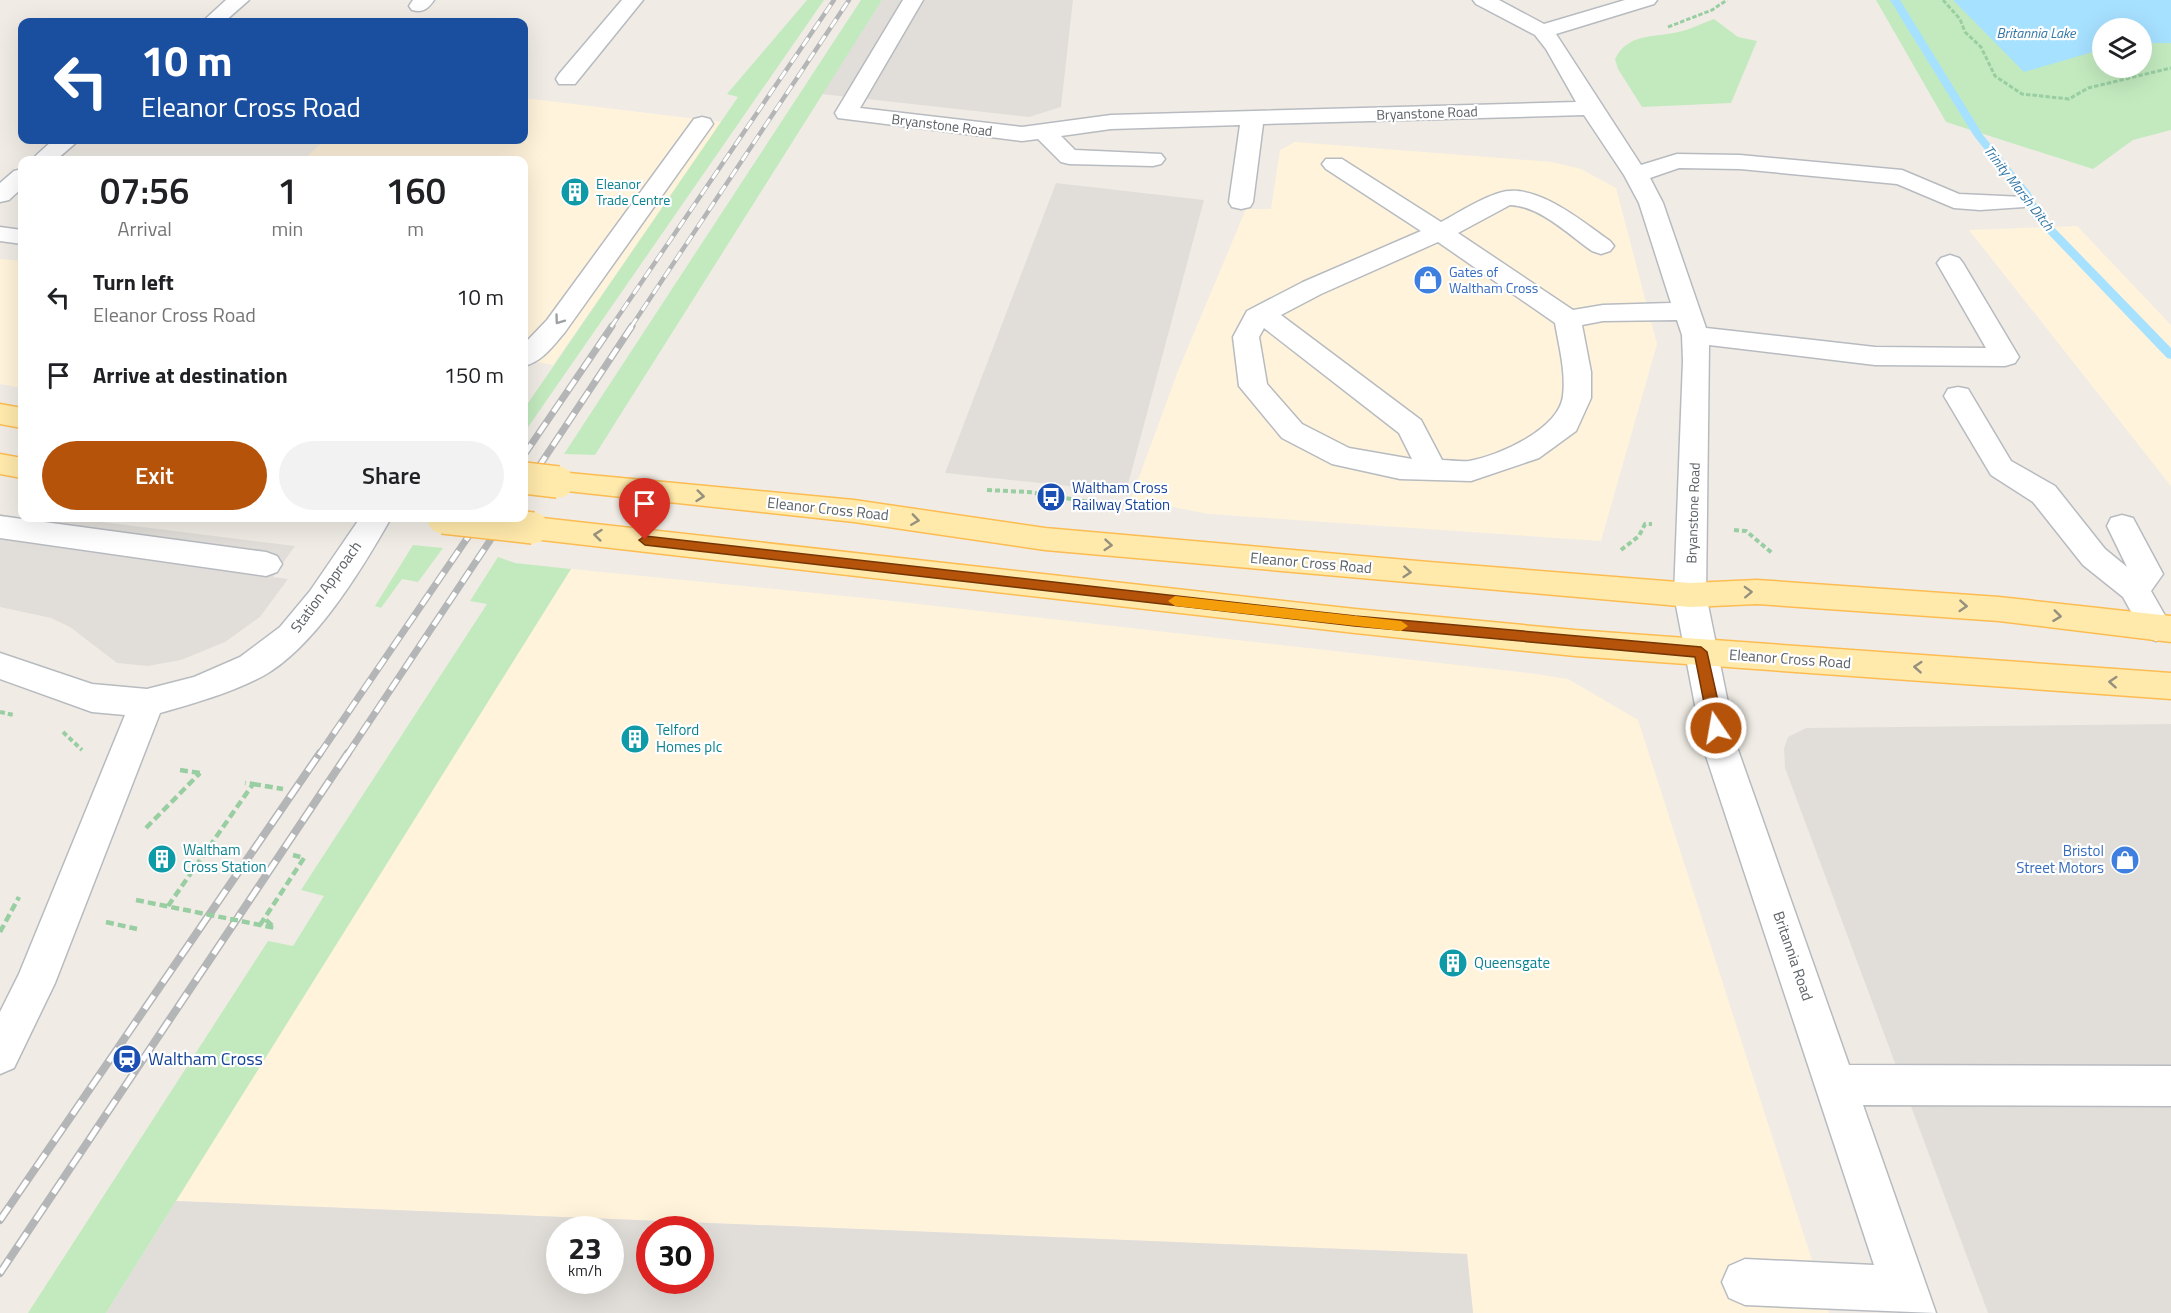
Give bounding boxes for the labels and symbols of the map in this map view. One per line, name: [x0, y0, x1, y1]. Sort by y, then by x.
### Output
water label: Britannia Lake: [1996, 22, 2077, 43]
street label: Bryanstone Road: [1376, 100, 1478, 125]
street label: Bryanstone Road: [890, 108, 994, 141]
water label: Trinity Marsh Ditch: [1979, 140, 2060, 236]
place label: Eleanor Trade Centre: [596, 173, 670, 210]
building icon: Eleanor Trade Centre: [559, 176, 591, 208]
place label: Gates of Waltham Cross: [1449, 261, 1538, 298]
shop icon: Gates of Waltham Cross: [1412, 264, 1444, 296]
one-way arrow: [556, 314, 567, 325]
street label: Bryanstone Road: [1680, 462, 1705, 564]
place label: Waltham Cross Railway Station: [1072, 476, 1170, 516]
pin: [619, 478, 670, 540]
bus stop icon: Waltham Cross Railway Station: [1035, 481, 1067, 513]
one-way arrow: [696, 489, 705, 502]
street label: Eleanor Cross Road: [766, 491, 890, 526]
one-way arrow: [910, 513, 919, 525]
one-way arrow: [594, 529, 603, 542]
street label: Station Approach: [284, 536, 367, 637]
one-way arrow: [1104, 538, 1113, 551]
street label: Eleanor Cross Road: [1249, 546, 1373, 579]
one-way arrow: [1402, 565, 1411, 578]
one-way arrow: [1744, 586, 1753, 599]
one-way arrow: [1959, 600, 1968, 613]
one-way arrow: [2052, 609, 2062, 622]
street label: Eleanor Cross Road: [1728, 643, 1852, 674]
one-way arrow: [1914, 661, 1923, 674]
one-way arrow: [2108, 676, 2117, 689]
position arrow: [1684, 696, 1748, 760]
place label: Telford Homes plc: [656, 718, 722, 758]
building icon: Telford Homes plc: [619, 723, 651, 755]
place label: Waltham Cross Station: [183, 838, 267, 878]
place label: Bristol Street Motors: [2016, 839, 2104, 879]
building icon: Waltham Cross Station: [146, 843, 178, 875]
shop icon: Bristol Street Motors: [2109, 844, 2141, 876]
street label: Britannia Road: [1767, 908, 1820, 1004]
building icon: Queensgate: [1437, 947, 1469, 979]
place label: Queensgate: [1474, 951, 1550, 974]
station icon: Waltham Cross: [111, 1043, 143, 1075]
place label: Waltham Cross: [148, 1045, 263, 1072]
speed limit sign: 30: [636, 1216, 714, 1294]

